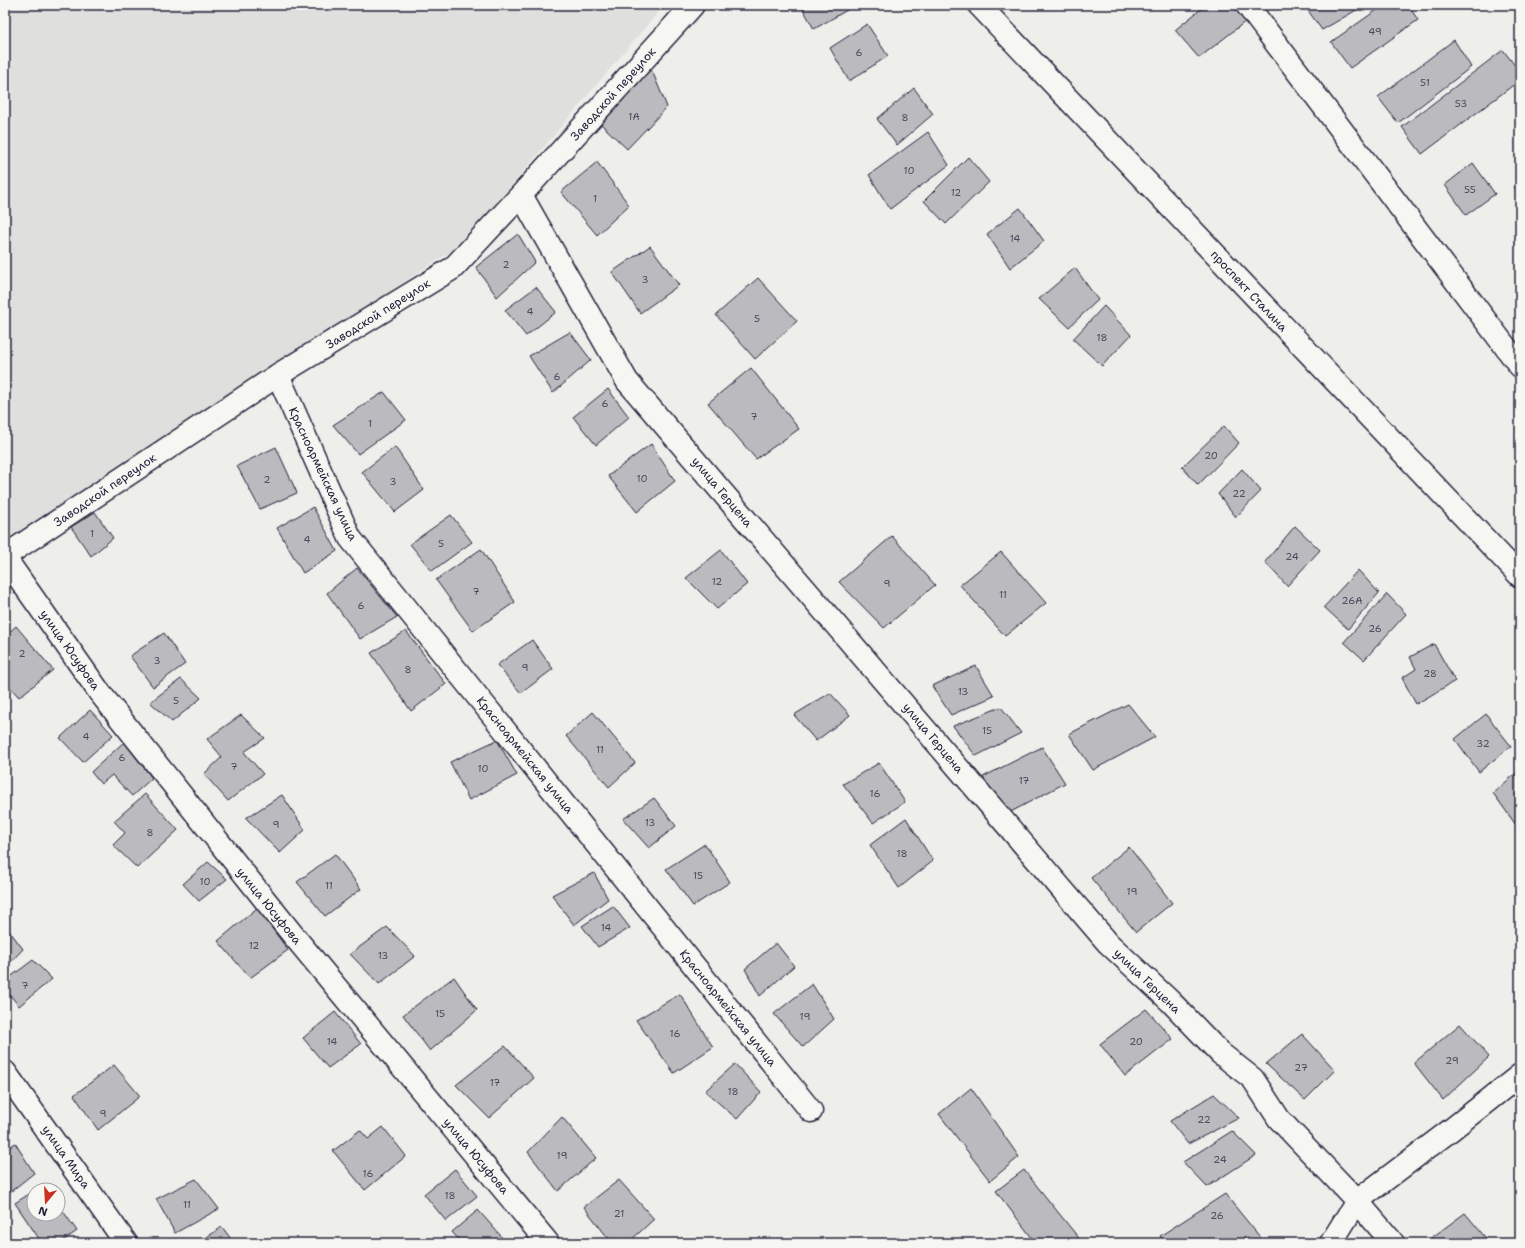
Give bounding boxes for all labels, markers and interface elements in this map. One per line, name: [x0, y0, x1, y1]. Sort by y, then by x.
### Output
house number: 49: [1368, 25, 1382, 38]
street label: Заводской переулок: [567, 43, 660, 144]
house number: 6: [856, 46, 863, 59]
house number: 51: [1420, 76, 1430, 89]
house number: 53: [1455, 97, 1467, 110]
house number: 1А: [628, 110, 640, 123]
house number: 8: [902, 111, 909, 124]
house number: 10: [904, 164, 914, 177]
house number: 55: [1464, 183, 1476, 196]
house number: 12: [951, 186, 961, 199]
house number: 1: [593, 192, 597, 205]
house number: 14: [1010, 232, 1020, 245]
street label: проспект Сталина: [1207, 247, 1291, 336]
house number: 2: [503, 258, 510, 271]
house number: 3: [642, 273, 649, 286]
street label: Заводской переулок: [323, 275, 434, 353]
house number: 4: [527, 305, 534, 318]
house number: 5: [754, 312, 760, 325]
house number: 18: [1096, 331, 1108, 344]
house number: 6: [554, 370, 561, 383]
house number: 6: [602, 397, 609, 410]
street label: Красноармейская улица: [285, 405, 361, 544]
house number: 7: [751, 410, 758, 423]
house number: 1: [368, 417, 372, 430]
street label: Заводской переулок: [51, 449, 160, 530]
house number: 20: [1204, 449, 1218, 462]
street label: улица Герцена: [688, 454, 756, 531]
house number: 10: [637, 472, 647, 485]
house number: 2: [264, 473, 271, 486]
house number: 3: [390, 475, 397, 488]
house number: 22: [1232, 487, 1246, 500]
house number: 1: [90, 527, 94, 540]
house number: 4: [304, 533, 311, 546]
house number: 5: [438, 537, 444, 550]
house number: 24: [1285, 550, 1299, 563]
house number: 12: [712, 575, 722, 588]
house number: 9: [884, 577, 891, 590]
house number: 7: [473, 585, 480, 598]
house number: 11: [999, 588, 1007, 601]
house number: 26А: [1342, 594, 1362, 607]
house number: 6: [358, 599, 365, 612]
street label: улица Юсуфова: [36, 607, 104, 694]
house number: 26: [1368, 622, 1382, 635]
house number: 2: [19, 647, 26, 660]
house number: 3: [154, 654, 161, 667]
house number: 9: [522, 661, 529, 674]
house number: 8: [405, 663, 412, 676]
house number: 28: [1423, 667, 1437, 680]
house number: 13: [958, 685, 968, 698]
street label: Красноармейская улица: [473, 693, 577, 817]
house number: 5: [173, 694, 179, 707]
street label: улица Герцена: [899, 700, 967, 777]
house number: 15: [982, 724, 992, 737]
house number: 4: [83, 730, 90, 743]
house number: 32: [1476, 737, 1490, 750]
house number: 11: [596, 743, 604, 756]
house number: 6: [119, 751, 126, 764]
house number: 7: [231, 760, 238, 773]
house number: 10: [478, 762, 488, 775]
house number: 17: [1019, 774, 1029, 787]
house number: 16: [870, 787, 880, 800]
house number: 13: [645, 816, 655, 829]
house number: 9: [273, 818, 280, 831]
house number: 8: [147, 826, 154, 839]
house number: 18: [896, 847, 908, 860]
street label: улица Юсуфова: [233, 864, 305, 948]
house number: 15: [693, 869, 703, 882]
house number: 10: [200, 875, 210, 888]
house number: 11: [325, 879, 333, 892]
house number: 19: [1127, 885, 1137, 898]
house number: 14: [601, 921, 611, 934]
house number: 12: [249, 939, 259, 952]
street label: улица Герцена: [1110, 945, 1184, 1017]
street label: Красноармейская улица: [676, 946, 780, 1070]
house number: 13: [378, 949, 388, 962]
house number: 7: [22, 979, 29, 992]
house number: 15: [435, 1007, 445, 1020]
house number: 19: [800, 1010, 810, 1023]
house number: 16: [670, 1027, 680, 1040]
house number: 14: [327, 1035, 337, 1048]
house number: 20: [1129, 1035, 1143, 1048]
house number: 29: [1445, 1054, 1459, 1067]
house number: 27: [1294, 1061, 1308, 1074]
house number: 17: [490, 1076, 500, 1089]
house number: 18: [727, 1085, 739, 1098]
house number: 9: [100, 1107, 107, 1120]
house number: 22: [1197, 1113, 1211, 1126]
street label: улица Юсуфова: [439, 1115, 513, 1198]
street label: улица Мира: [38, 1122, 94, 1192]
house number: 19: [557, 1149, 567, 1162]
house number: 24: [1213, 1153, 1227, 1166]
house number: 16: [363, 1167, 373, 1180]
north arrow: [26, 1182, 66, 1222]
house number: 18: [444, 1189, 456, 1202]
house number: 11: [183, 1198, 191, 1211]
text: N: [36, 1202, 50, 1220]
house number: 21: [614, 1207, 624, 1220]
house number: 26: [1210, 1209, 1224, 1222]

